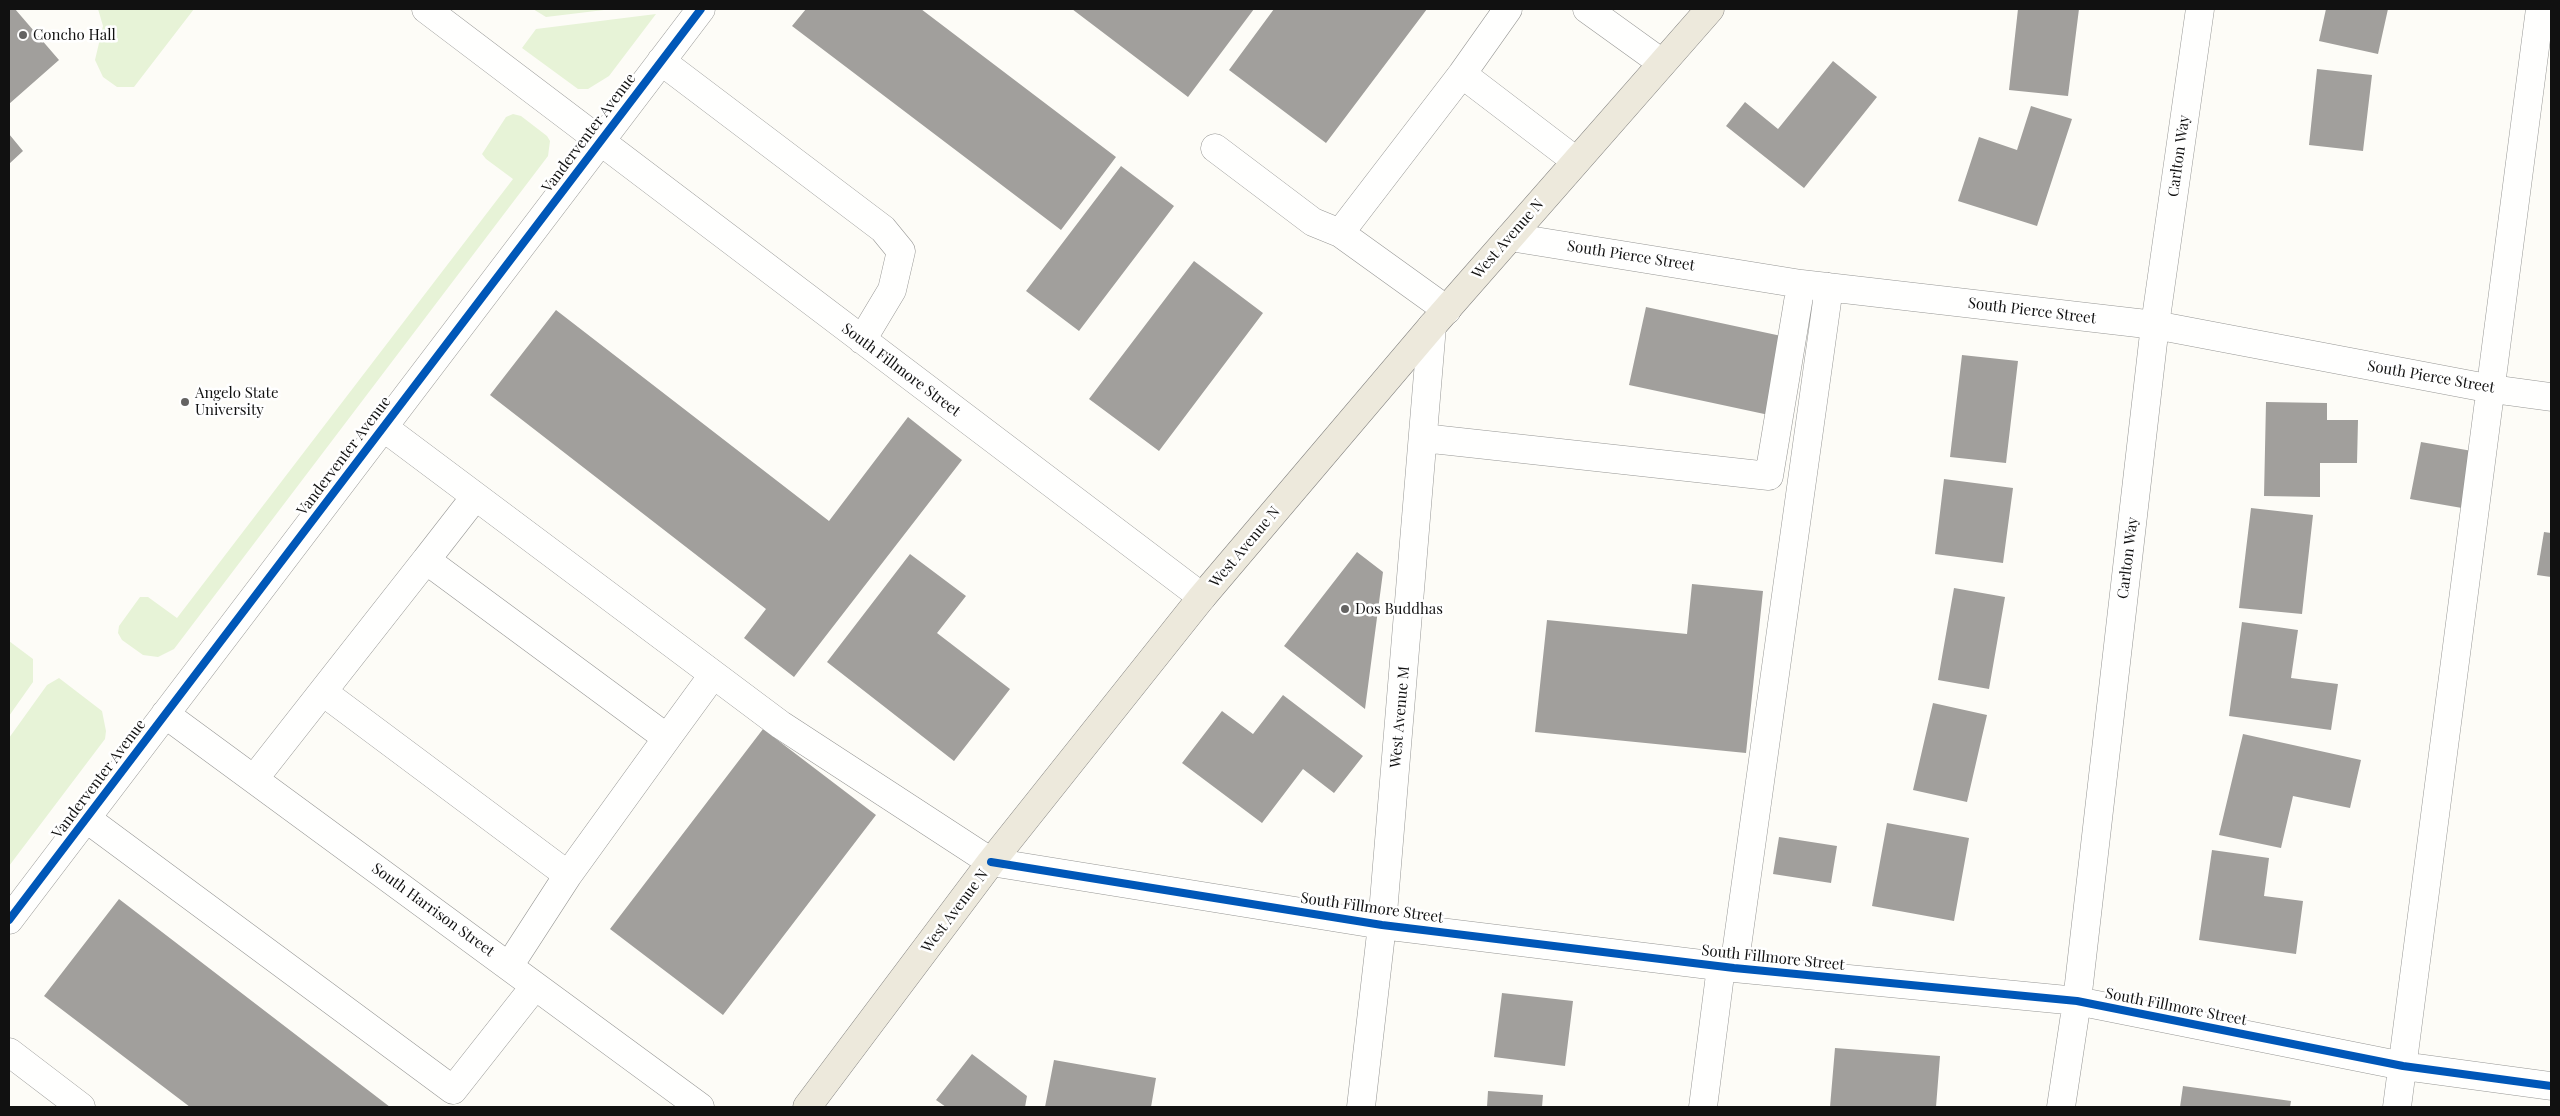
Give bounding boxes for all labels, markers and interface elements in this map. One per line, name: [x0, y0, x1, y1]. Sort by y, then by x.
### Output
place label: Concho Hall: [33, 26, 116, 44]
marker: Concho Hall: [17, 29, 29, 41]
street label: Vanderventer Avenue: [538, 70, 640, 196]
street label: Carlton Way: [2164, 114, 2194, 198]
street label: West Avenue N: [1469, 195, 1547, 283]
street label: South Pierce Street: [1566, 237, 1696, 275]
street label: South Pierce Street: [1967, 294, 2097, 328]
street label: South Fillmore Street: [838, 320, 964, 420]
street label: South Pierce Street: [2366, 357, 2496, 397]
place label: Angelo State University: [195, 384, 278, 419]
street label: Vanderventer Avenue: [293, 393, 395, 519]
marker: Angelo State University: [179, 396, 191, 408]
street label: West Avenue N: [1206, 503, 1284, 591]
street label: Carlton Way: [2114, 516, 2142, 600]
place label: Dos Buddhas: [1355, 600, 1443, 618]
marker: Dos Buddhas: [1339, 603, 1351, 615]
street label: West Avenue M: [1387, 665, 1413, 769]
street label: Vanderventer Avenue: [48, 716, 150, 842]
street label: South Harrison Street: [368, 859, 498, 961]
street label: West Avenue N: [918, 866, 992, 956]
street label: South Fillmore Street: [1299, 889, 1445, 927]
street label: South Fillmore Street: [1700, 942, 1846, 974]
street label: South Fillmore Street: [2104, 984, 2248, 1030]

